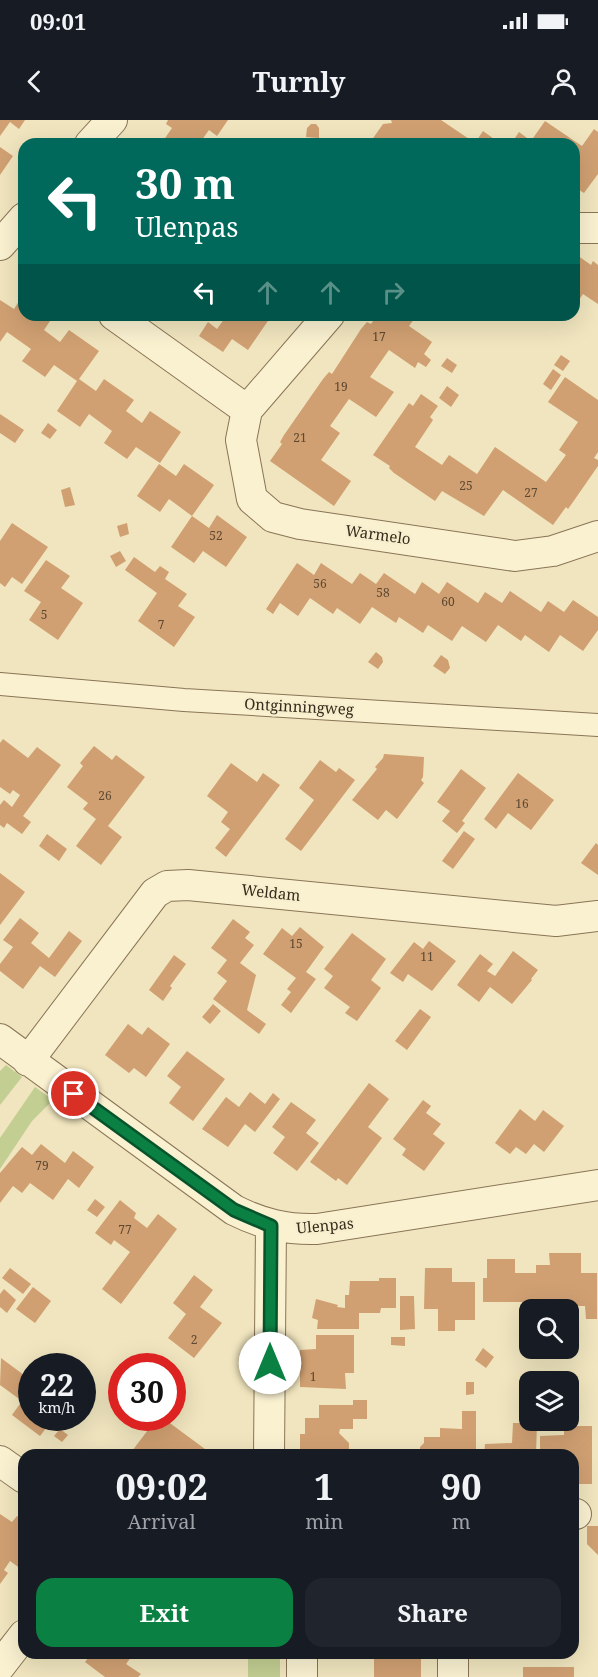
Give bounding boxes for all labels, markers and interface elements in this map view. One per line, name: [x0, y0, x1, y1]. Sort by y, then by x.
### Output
text: 09:01: [30, 6, 86, 36]
text: Turnly: [253, 63, 345, 100]
icon: back: [18, 65, 51, 98]
icon: person: [547, 65, 580, 98]
text: 30 m: [135, 154, 235, 211]
icon: left: [36, 162, 114, 240]
text: Ulenpas: [135, 208, 239, 245]
icon: left: [188, 276, 221, 309]
icon: ahead: [251, 276, 284, 309]
icon: ahead: [314, 276, 347, 309]
icon: right: [377, 276, 410, 309]
house number: 17: [372, 328, 386, 345]
house number: 19: [334, 378, 348, 395]
house number: 21: [293, 429, 307, 446]
house number: 25: [459, 477, 473, 494]
house number: 27: [524, 484, 538, 501]
street label: Warmelo: [344, 520, 412, 548]
house number: 52: [209, 527, 223, 544]
house number: 56: [313, 575, 327, 592]
house number: 58: [376, 584, 390, 601]
house number: 60: [441, 593, 455, 610]
house number: 5: [41, 606, 47, 623]
house number: 7: [158, 616, 165, 633]
street label: Ontginningweg: [244, 693, 354, 719]
house number: 26: [98, 787, 112, 804]
house number: 16: [515, 795, 529, 812]
street label: Weldam: [241, 879, 302, 905]
house number: 15: [289, 935, 303, 952]
house number: 11: [420, 948, 434, 965]
pin: [48, 1068, 99, 1119]
icon: arrive: [57, 1077, 90, 1110]
house number: 79: [35, 1157, 49, 1174]
street label: Ulenpas: [295, 1213, 355, 1237]
house number: 77: [118, 1221, 132, 1238]
map controls: [519, 1299, 579, 1431]
button: search: [519, 1299, 579, 1359]
house number: 2: [191, 1331, 197, 1348]
position arrow: [238, 1331, 302, 1395]
speed limit sign: 30: [108, 1353, 186, 1431]
text: 22: [40, 1364, 74, 1405]
house number: 1: [310, 1368, 316, 1385]
button: layers: [519, 1371, 579, 1431]
text: km/h: [39, 1397, 75, 1417]
text: 09:02: [115, 1462, 208, 1511]
text: 1: [314, 1462, 334, 1511]
text: 90: [441, 1462, 482, 1511]
text: Arrival: [127, 1508, 196, 1535]
text: min: [305, 1508, 343, 1535]
text: m: [452, 1508, 471, 1535]
button: Exit: [36, 1578, 293, 1647]
button: Share: [305, 1578, 561, 1647]

